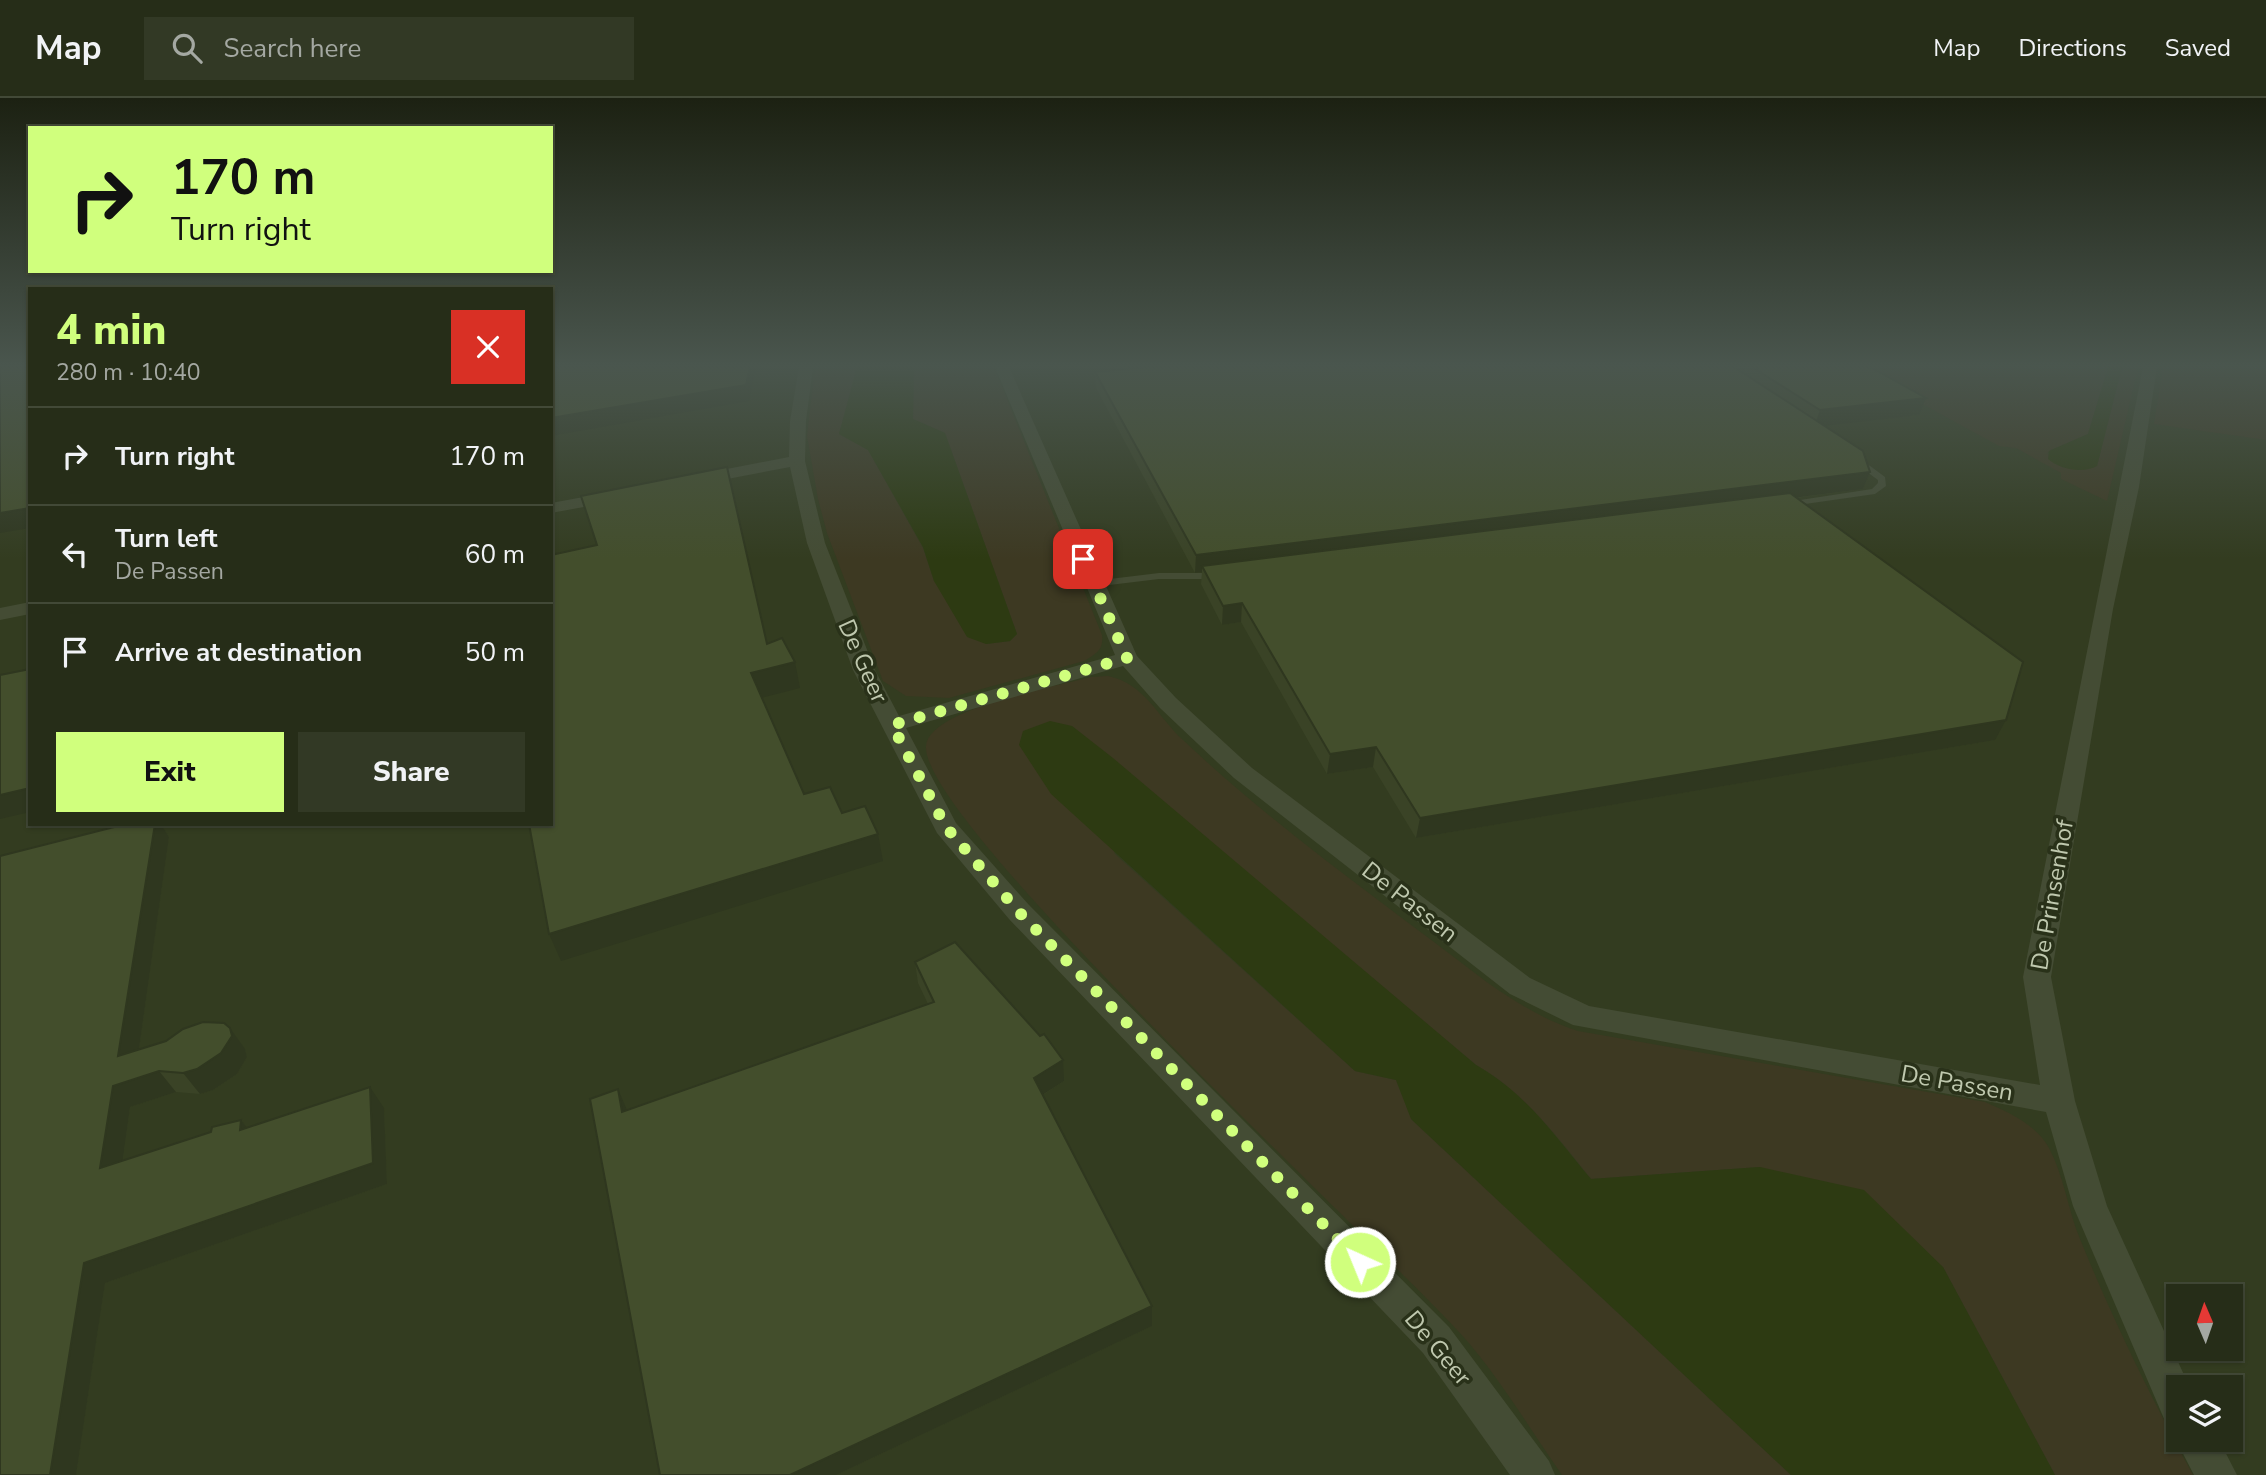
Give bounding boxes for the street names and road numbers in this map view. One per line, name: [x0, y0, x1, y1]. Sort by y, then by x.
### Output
street label: De Geer: [830, 614, 896, 708]
street label: De Prinsenhof: [2023, 816, 2081, 973]
street label: De Passen: [1355, 854, 1465, 950]
street label: De Passen: [1898, 1057, 2016, 1109]
street label: De Geer: [1397, 1304, 1479, 1392]

